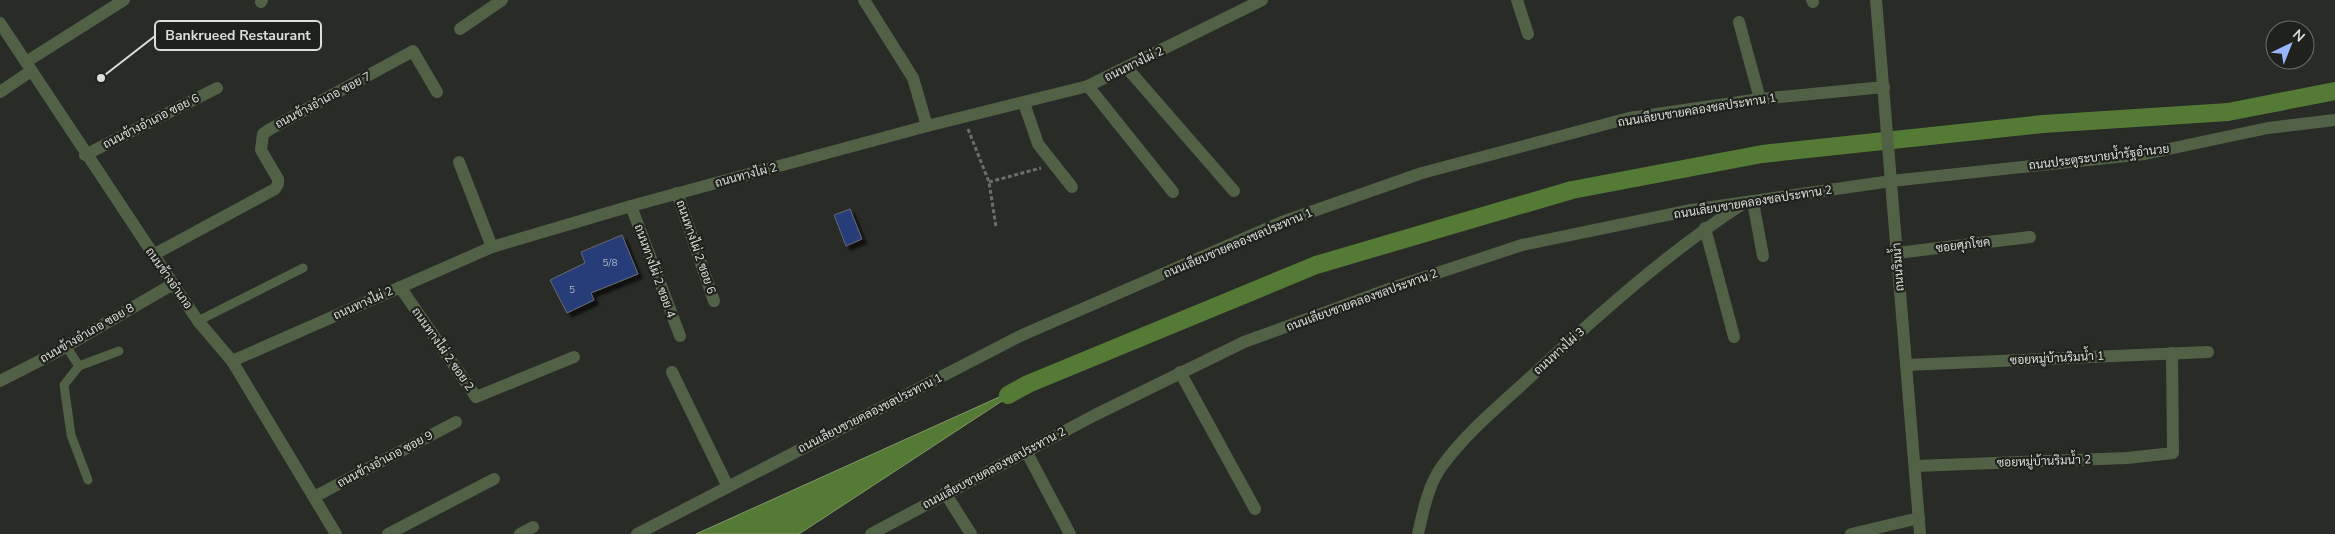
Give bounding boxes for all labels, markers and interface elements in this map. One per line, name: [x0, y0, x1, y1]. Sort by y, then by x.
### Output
north arrow: [2265, 20, 2315, 70]
callout: Bankrueed Restaurant: [155, 21, 321, 50]
text: N: [2288, 25, 2309, 46]
text: Bankrueed Restaurant: [165, 26, 311, 45]
street label: ถนนทางไผ่ 2: [1102, 43, 1166, 85]
street label: ถนนข้างอำเภอ ซอย 7: [272, 68, 374, 132]
street label: ถนนข้างอำเภอ ซอย 6: [100, 90, 202, 152]
street label: ถนนเลียบชายคลองชลประทาน 1: [1617, 90, 1777, 130]
street label: ถนนประตูระบายน้ำรัฐอำนวย: [2027, 137, 2170, 174]
street label: ถนนทางไผ่ 2: [713, 159, 779, 191]
street label: ถนนเลียบชายคลองชลประทาน 2: [1673, 182, 1833, 222]
street label: ถนนทางไผ่ 2 ซอย 6: [672, 198, 720, 296]
street label: ถนนเลียบชายคลองชลประทาน 1: [1161, 204, 1315, 282]
street label: ถนนทางไผ่ 2 ซอย 4: [631, 222, 679, 320]
street label: ซอยศุภโชค: [1935, 234, 1991, 257]
street label: ถนนริมน้ำ: [1885, 242, 1908, 292]
street label: ถนนข้างอำเภอ: [142, 244, 196, 312]
house number: 5/8: [603, 256, 617, 270]
street label: ถนนเลียบชายคลองชลประทาน 2: [1284, 265, 1440, 335]
street label: ถนนทางไผ่ 2: [331, 283, 395, 323]
house number: 5: [569, 283, 575, 297]
street label: ถนนข้างอำเภอ ซอย 8: [37, 299, 137, 367]
street label: ถนนทางไผ่ 2 ซอย 2: [408, 304, 478, 394]
street label: ถนนทางไผ่ 3: [1530, 324, 1588, 378]
street label: ซอยหมู่บ้านริมน้ำ 1: [2009, 345, 2105, 368]
street label: ถนนเลียบชายคลองชลประทาน 1: [795, 370, 945, 456]
street label: ถนนเลียบชายคลองชลประทาน 2: [920, 423, 1068, 513]
street label: ถนนข้างอำเภอ ซอย 9: [334, 427, 436, 491]
street label: ซอยหมู่บ้านริมน้ำ 2: [1996, 448, 2091, 471]

